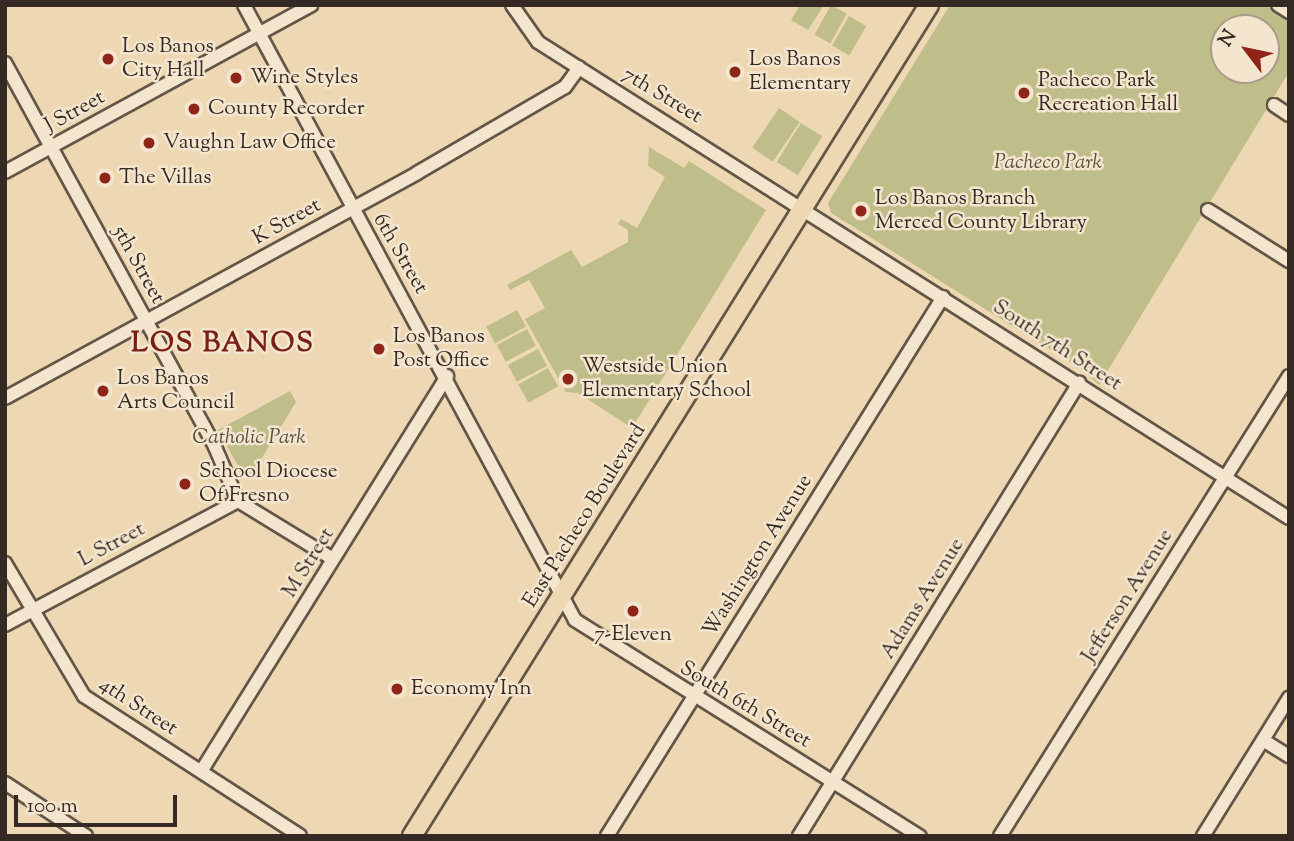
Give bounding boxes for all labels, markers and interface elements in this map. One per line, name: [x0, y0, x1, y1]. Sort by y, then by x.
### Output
north arrow: [1210, 14, 1280, 84]
text: N: [1213, 25, 1244, 52]
place label: Los Banos City Hall: [122, 34, 214, 84]
place label: Los Banos Elementary: [749, 47, 851, 97]
marker: Los Banos City Hall: [100, 51, 116, 67]
street label: 7th Street: [617, 62, 707, 130]
marker: Los Banos Elementary: [727, 64, 743, 80]
place label: Wine Styles: [250, 65, 358, 91]
place label: Pacheco Park Recreation Hall: [1038, 68, 1178, 118]
marker: Wine Styles: [228, 70, 244, 86]
street label: J Street: [41, 85, 109, 139]
marker: Pacheco Park Recreation Hall: [1016, 85, 1032, 101]
place label: County Recorder: [208, 96, 365, 122]
marker: County Recorder: [186, 101, 202, 117]
place label: Vaughn Law Office: [163, 130, 336, 156]
marker: Vaughn Law Office: [141, 135, 157, 151]
park label: Pacheco Park: [994, 150, 1102, 176]
place label: The Villas: [119, 165, 211, 191]
marker: The Villas: [97, 170, 113, 186]
place label: Los Banos Branch Merced County Library: [875, 186, 1087, 236]
street label: K Street: [249, 193, 325, 251]
marker: Los Banos Branch Merced County Library: [853, 203, 869, 219]
street label: 6th Street: [367, 209, 433, 299]
street label: 5th Street: [106, 222, 170, 308]
street label: South 7th Street: [988, 295, 1126, 397]
place label: Los Banos Post Office: [393, 324, 489, 374]
district label: LOS BANOS: [132, 327, 314, 361]
marker: Los Banos Post Office: [371, 341, 387, 357]
place label: Westside Union Elementary School: [582, 354, 751, 404]
place label: Los Banos Arts Council: [117, 366, 235, 416]
marker: Westside Union Elementary School: [560, 371, 576, 387]
marker: Los Banos Arts Council: [95, 383, 111, 399]
street label: East Pacheco Boulevard: [518, 419, 652, 613]
park label: Catholic Park: [192, 425, 306, 451]
place label: School Diocese Of Fresno: [199, 459, 338, 509]
street label: Washington Avenue: [698, 470, 818, 642]
marker: School Diocese Of Fresno: [177, 476, 193, 492]
street label: L Street: [75, 517, 149, 573]
street label: M Street: [278, 523, 340, 603]
street label: Jefferson Avenue: [1077, 525, 1179, 667]
street label: Adams Avenue: [876, 534, 970, 664]
marker: 7-Eleven: [625, 603, 641, 619]
place label: 7-Eleven: [594, 622, 672, 648]
street label: South 6th Street: [675, 656, 815, 754]
street label: 4th Street: [94, 672, 182, 742]
place label: Economy Inn: [411, 676, 532, 702]
marker: Economy Inn: [389, 681, 405, 697]
scale bar: [18, 782, 180, 826]
text: 100 m: [27, 792, 78, 822]

